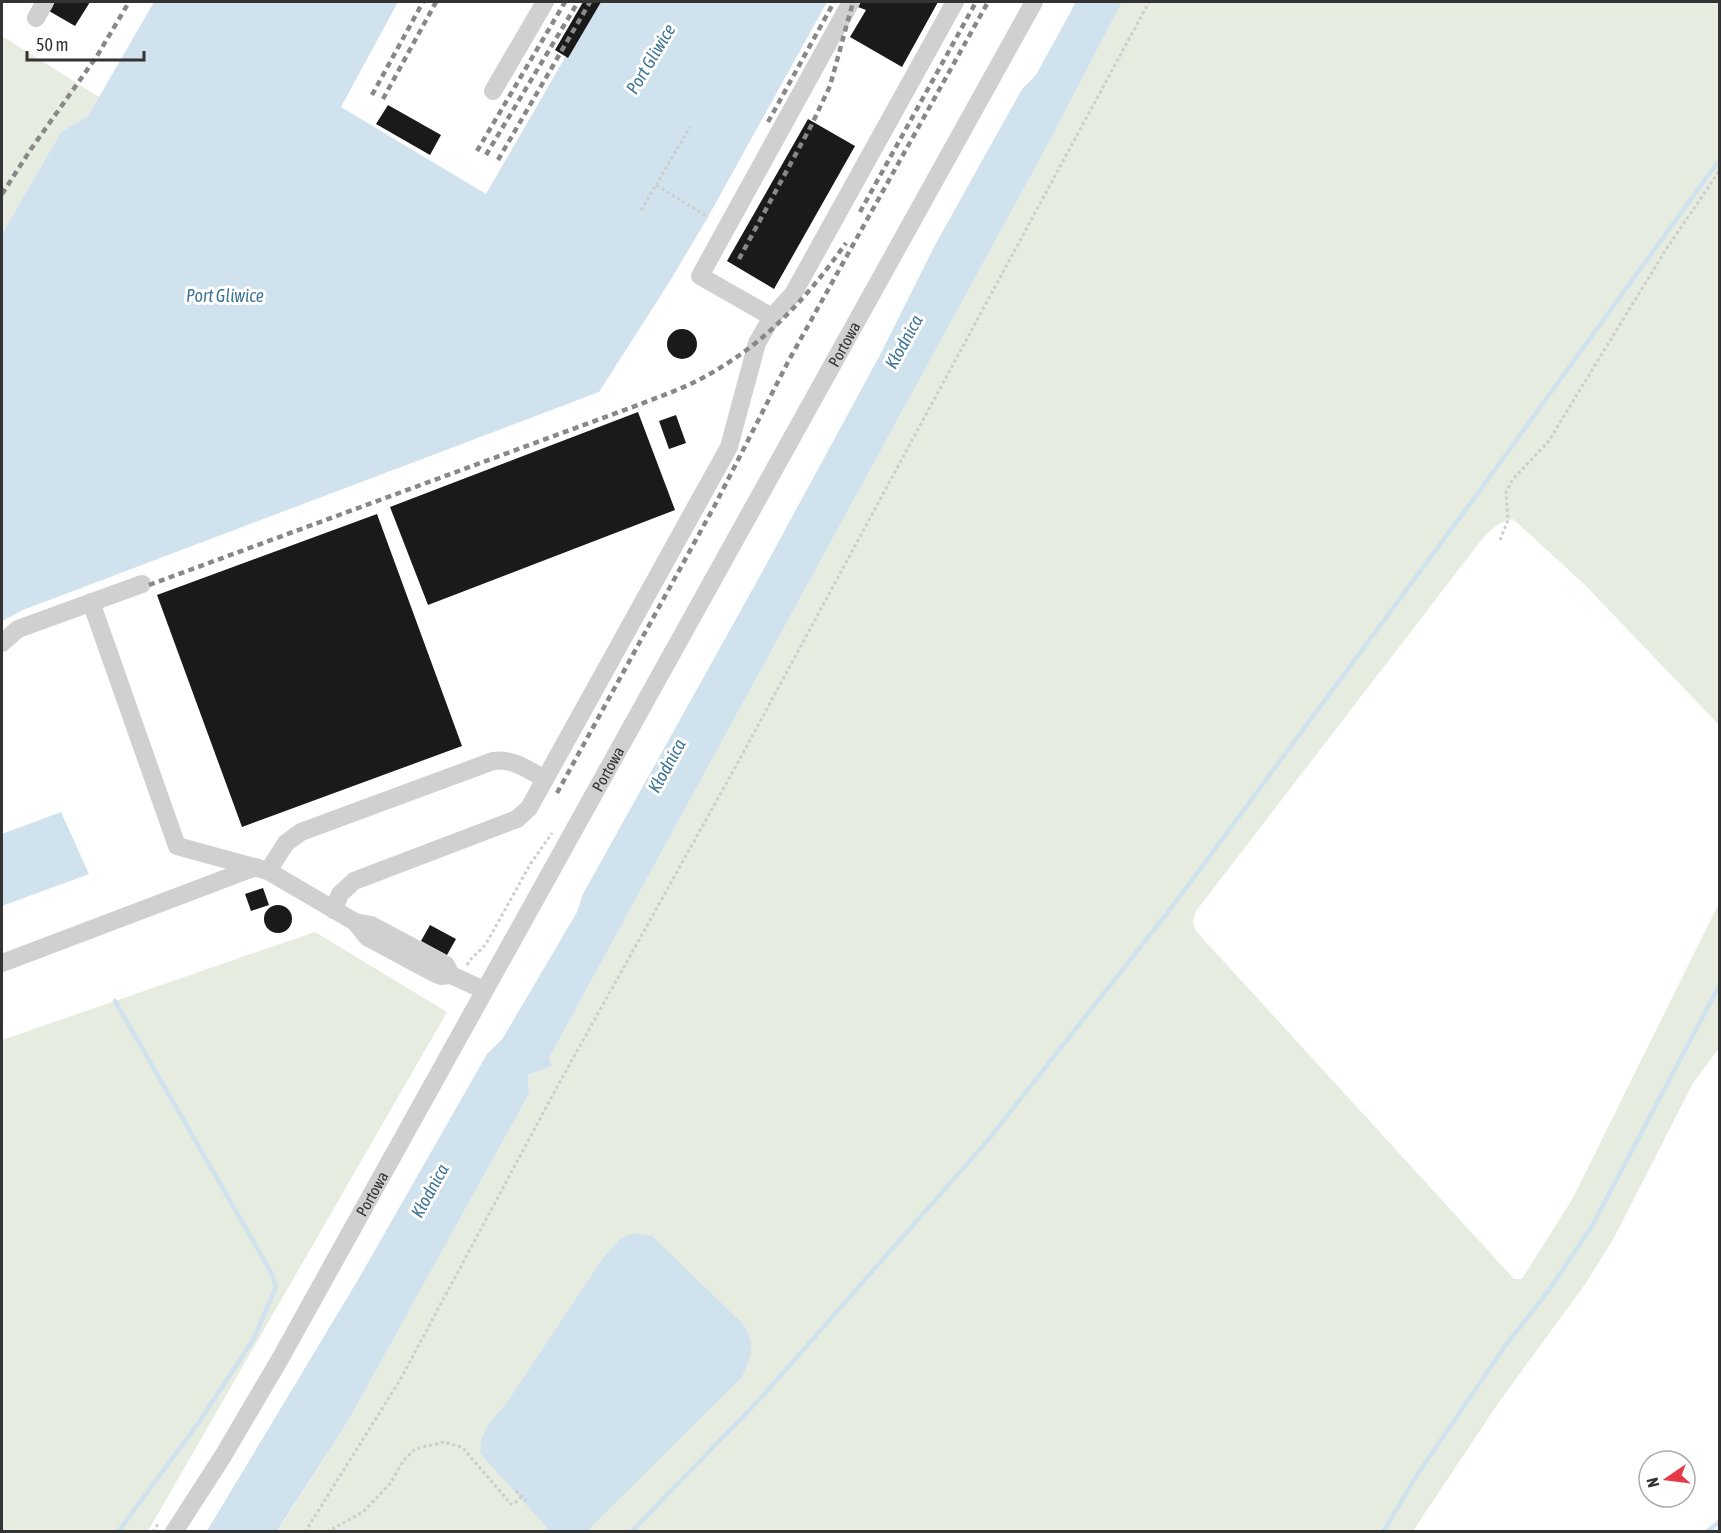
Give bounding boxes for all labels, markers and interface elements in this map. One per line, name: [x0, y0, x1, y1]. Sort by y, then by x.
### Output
water label: Port Gliwice: [621, 20, 680, 98]
scale bar: [27, 24, 144, 62]
text: 50 m: [36, 34, 68, 55]
water label: Port Gliwice: [186, 285, 264, 306]
water label: Kłodnica: [880, 311, 927, 372]
street label: Portowa: [824, 319, 864, 370]
water label: Kłodnica: [643, 735, 690, 796]
street label: Portowa: [588, 743, 628, 794]
water label: Kłodnica: [406, 1160, 453, 1221]
street label: Portowa: [352, 1168, 391, 1219]
north arrow: [1637, 1449, 1697, 1509]
text: N: [1643, 1476, 1662, 1489]

